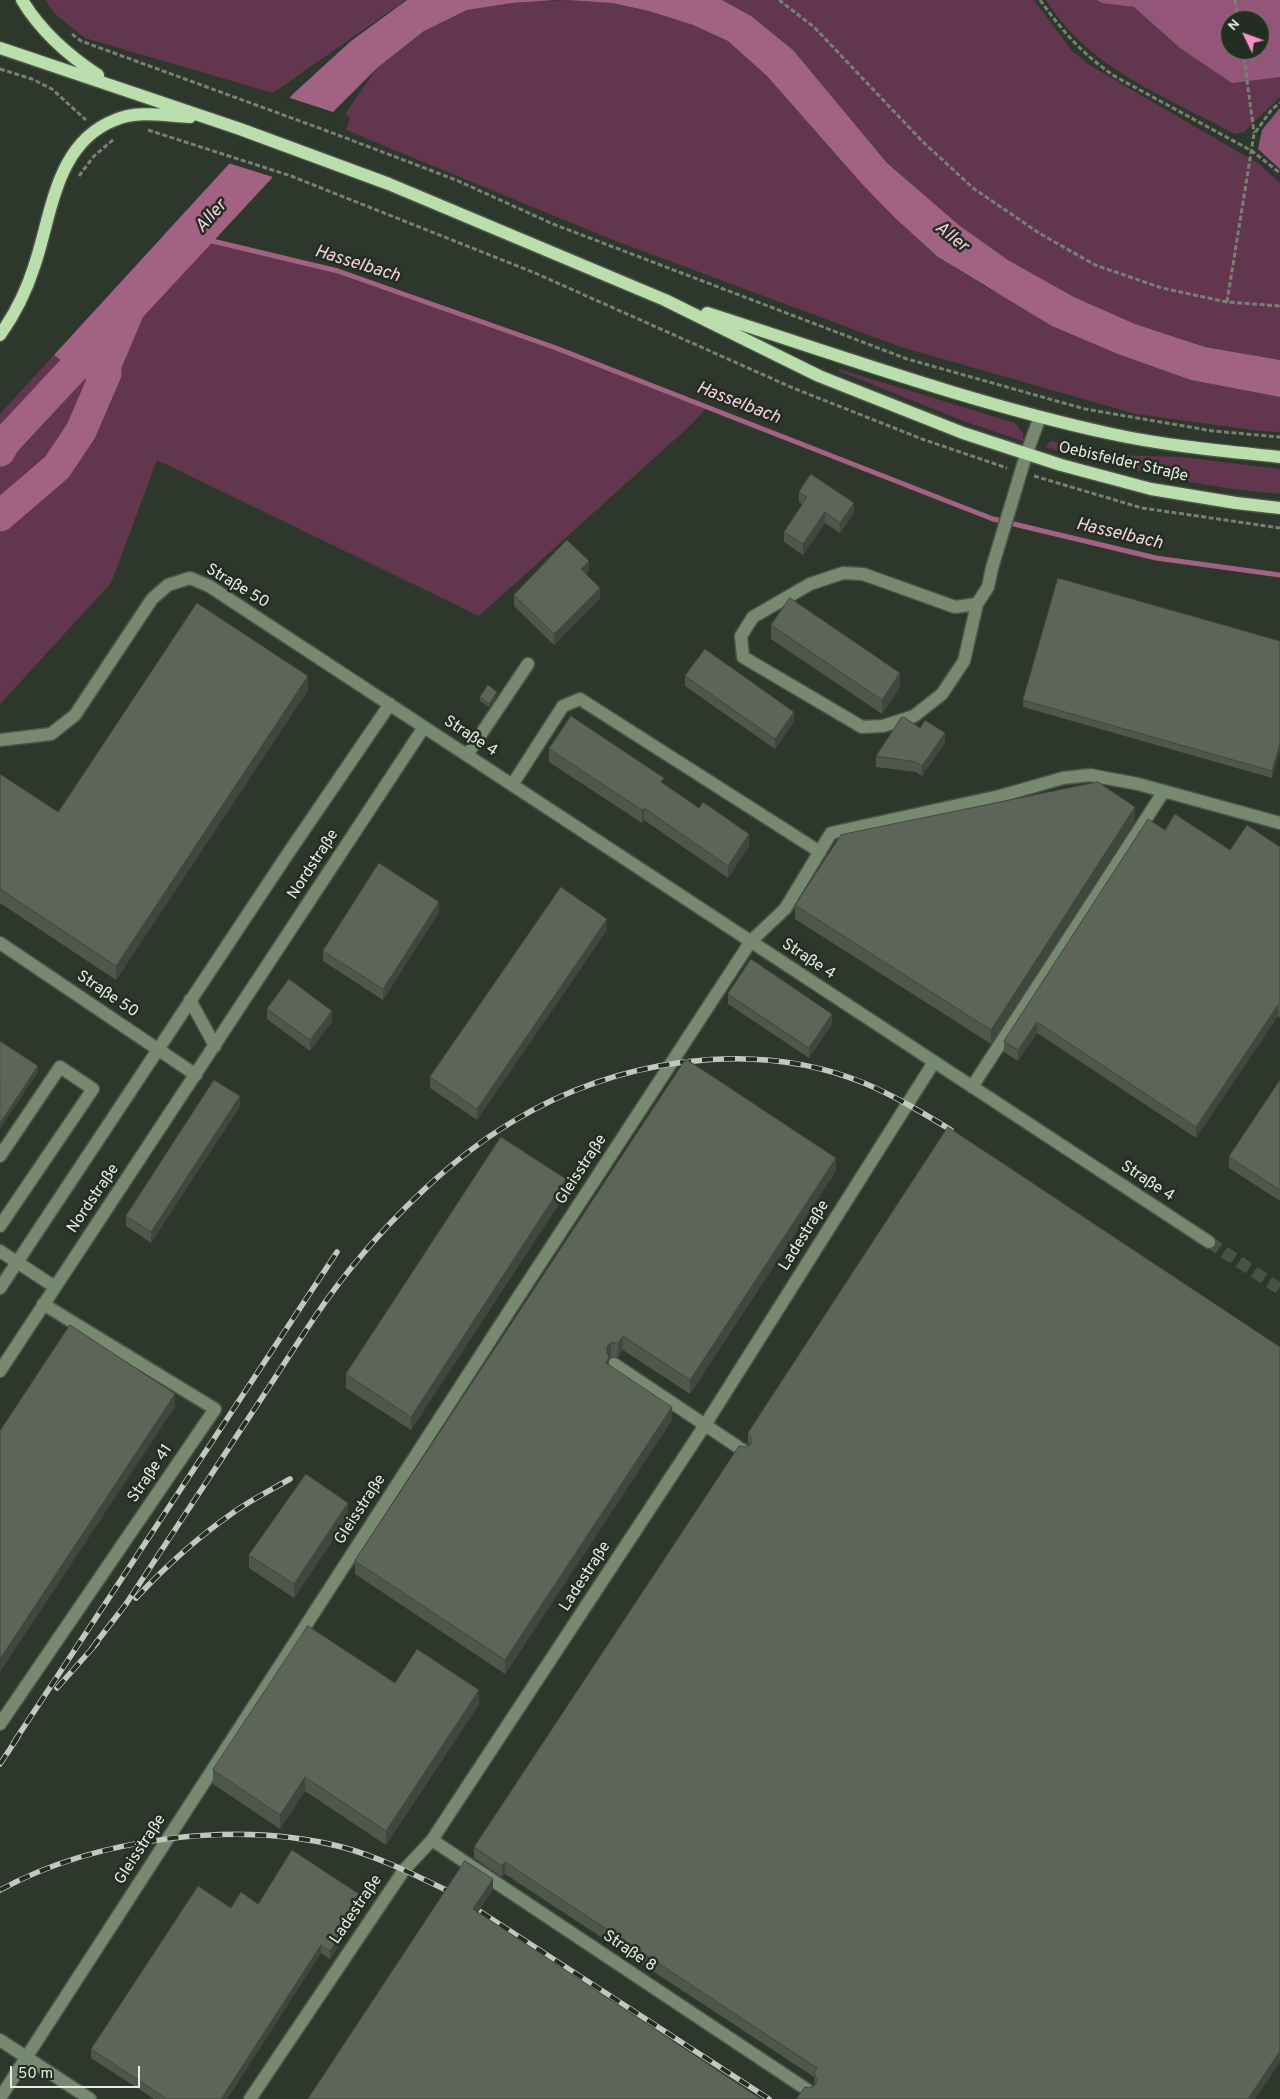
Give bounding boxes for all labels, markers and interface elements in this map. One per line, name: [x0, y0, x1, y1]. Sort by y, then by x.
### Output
north arrow: [1220, 10, 1270, 60]
text: N: [1225, 16, 1244, 35]
water label: Aller: [192, 196, 232, 238]
water label: Aller: [930, 218, 972, 258]
water label: Hasselbach: [312, 242, 402, 288]
water label: Hasselbach: [693, 378, 783, 430]
street label: Oebisfelder Straße: [1056, 439, 1190, 487]
water label: Hasselbach: [1074, 515, 1164, 555]
street label: Straße 50: [202, 561, 272, 613]
street label: Straße 4: [439, 713, 501, 761]
street label: Nordstraße: [284, 826, 344, 904]
street label: Straße 4: [777, 936, 839, 984]
street label: Straße 50: [72, 967, 142, 1023]
street label: Gleisstraße: [552, 1131, 612, 1209]
street label: Straße 4: [1116, 1158, 1178, 1206]
street label: Nordstraße: [64, 1161, 124, 1237]
street label: Ladestraße: [776, 1197, 834, 1275]
street label: Straße 41: [125, 1441, 177, 1507]
street label: Gleisstraße: [331, 1471, 391, 1549]
street label: Ladestraße: [556, 1538, 616, 1616]
street label: Gleisstraße: [111, 1811, 171, 1889]
street label: Ladestraße: [327, 1872, 387, 1948]
street label: Straße 8: [599, 1927, 659, 1977]
scale bar: [12, 2056, 142, 2088]
text: 50 m: [18, 2065, 53, 2084]

